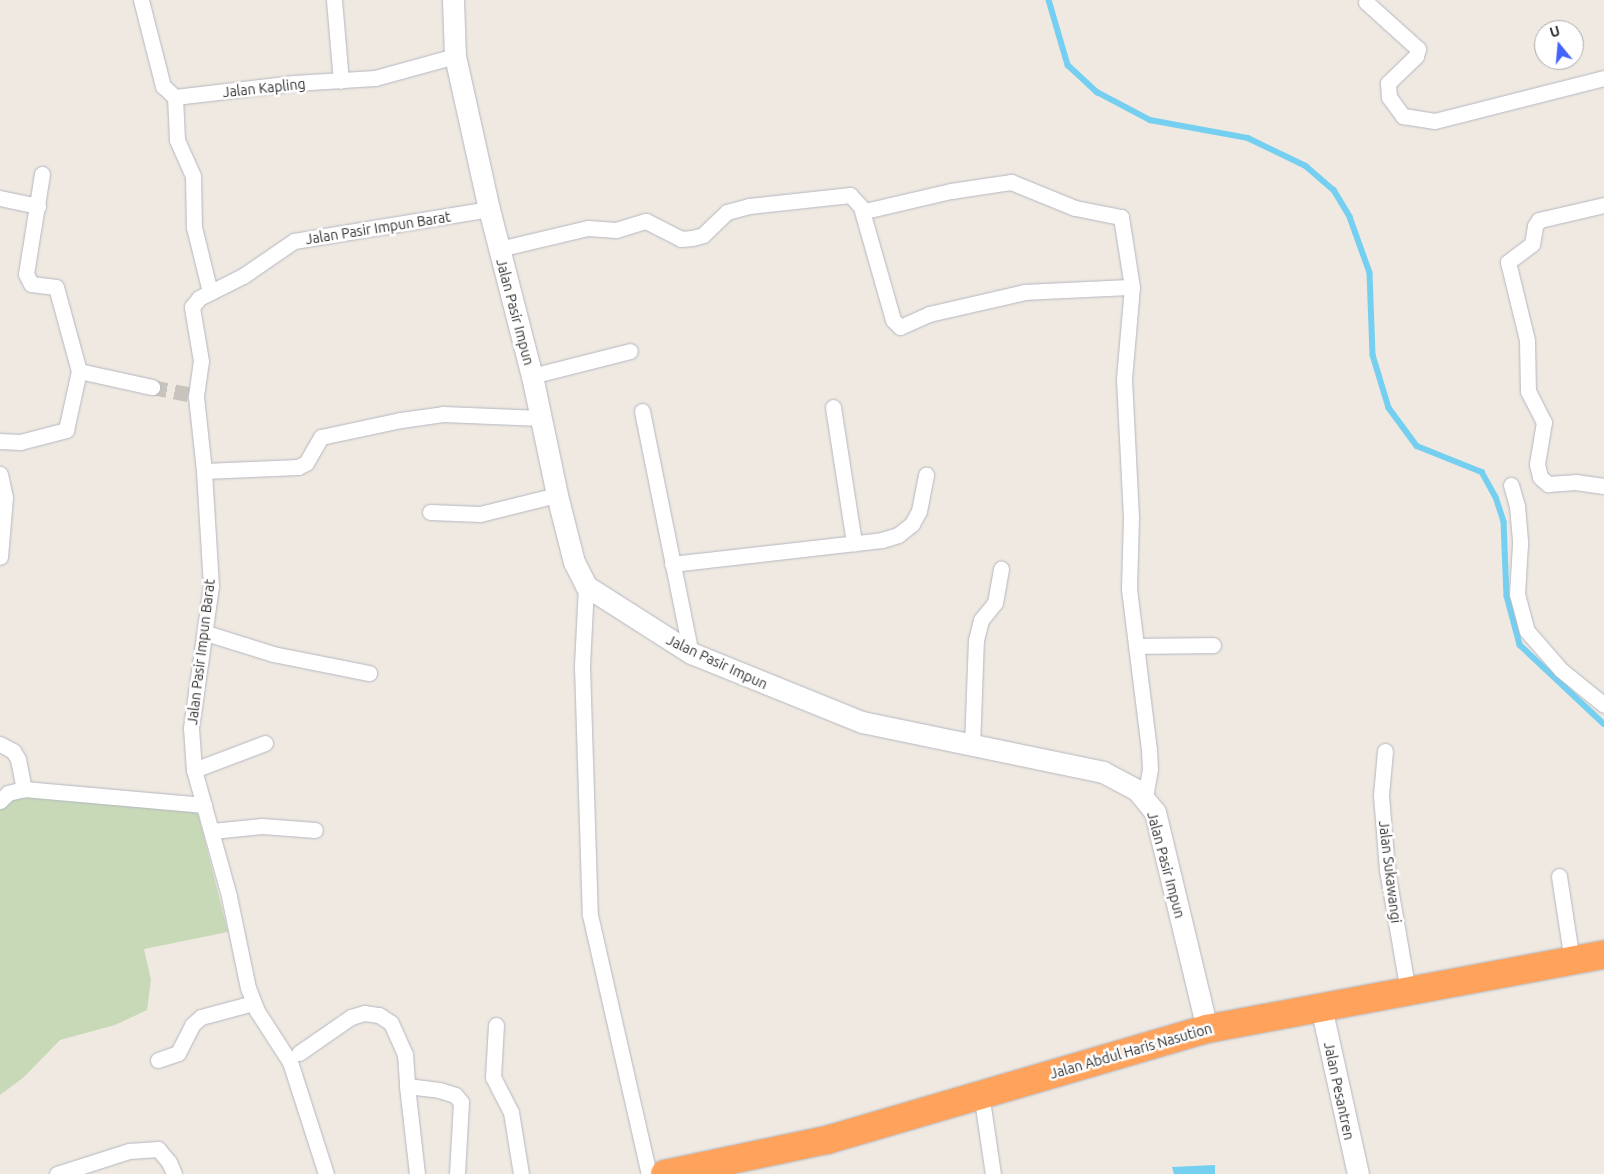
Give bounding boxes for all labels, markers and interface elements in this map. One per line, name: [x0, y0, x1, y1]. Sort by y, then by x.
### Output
north arrow: [1534, 20, 1584, 70]
text: U: [1548, 23, 1562, 41]
street label: Jalan Kapling: [222, 75, 306, 101]
street label: Jalan Pasir Impun Barat: [304, 208, 452, 248]
street label: Jalan Pasir Impun: [493, 257, 537, 367]
street label: Jalan Pasir Impun Barat: [184, 578, 218, 726]
street label: Jalan Pasir Impun: [664, 631, 770, 693]
street label: Jalan Pasir Impun: [1144, 810, 1188, 920]
street label: Jalan Sukawangi: [1375, 820, 1405, 924]
street label: Jalan Abdul Haris Nasution: [1048, 1020, 1214, 1082]
street label: Jalan Pesantren: [1320, 1040, 1358, 1142]

